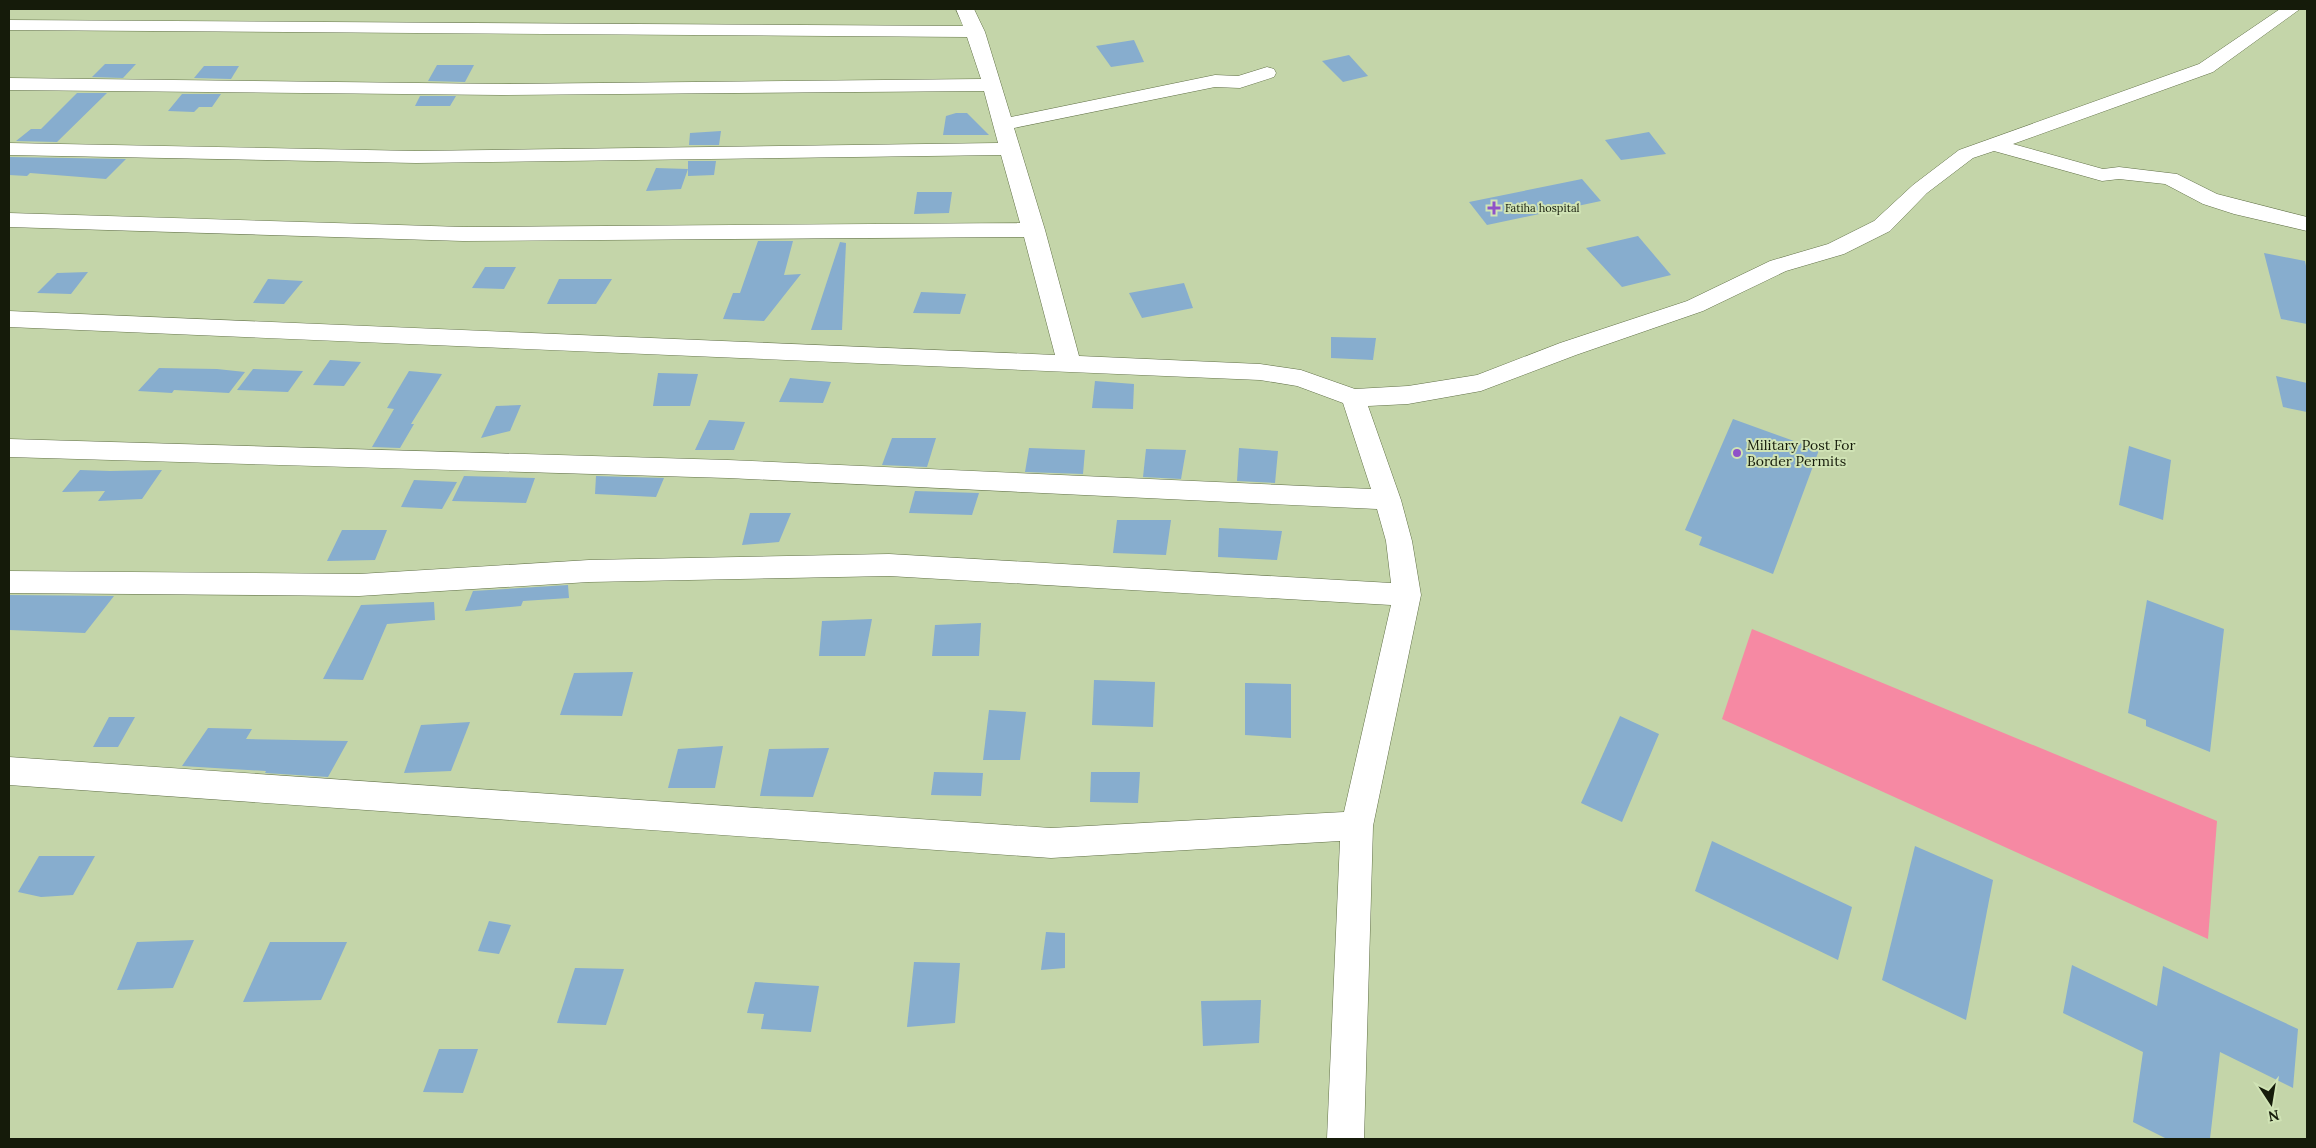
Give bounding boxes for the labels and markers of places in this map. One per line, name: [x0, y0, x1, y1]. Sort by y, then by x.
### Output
marker: Fatiha hospital: [1487, 201, 1501, 215]
place label: Fatiha hospital: [1505, 201, 1580, 215]
place label: Military Post For Border Permits: [1747, 436, 1856, 470]
marker: Military Post For Border Permits: [1731, 447, 1743, 459]

